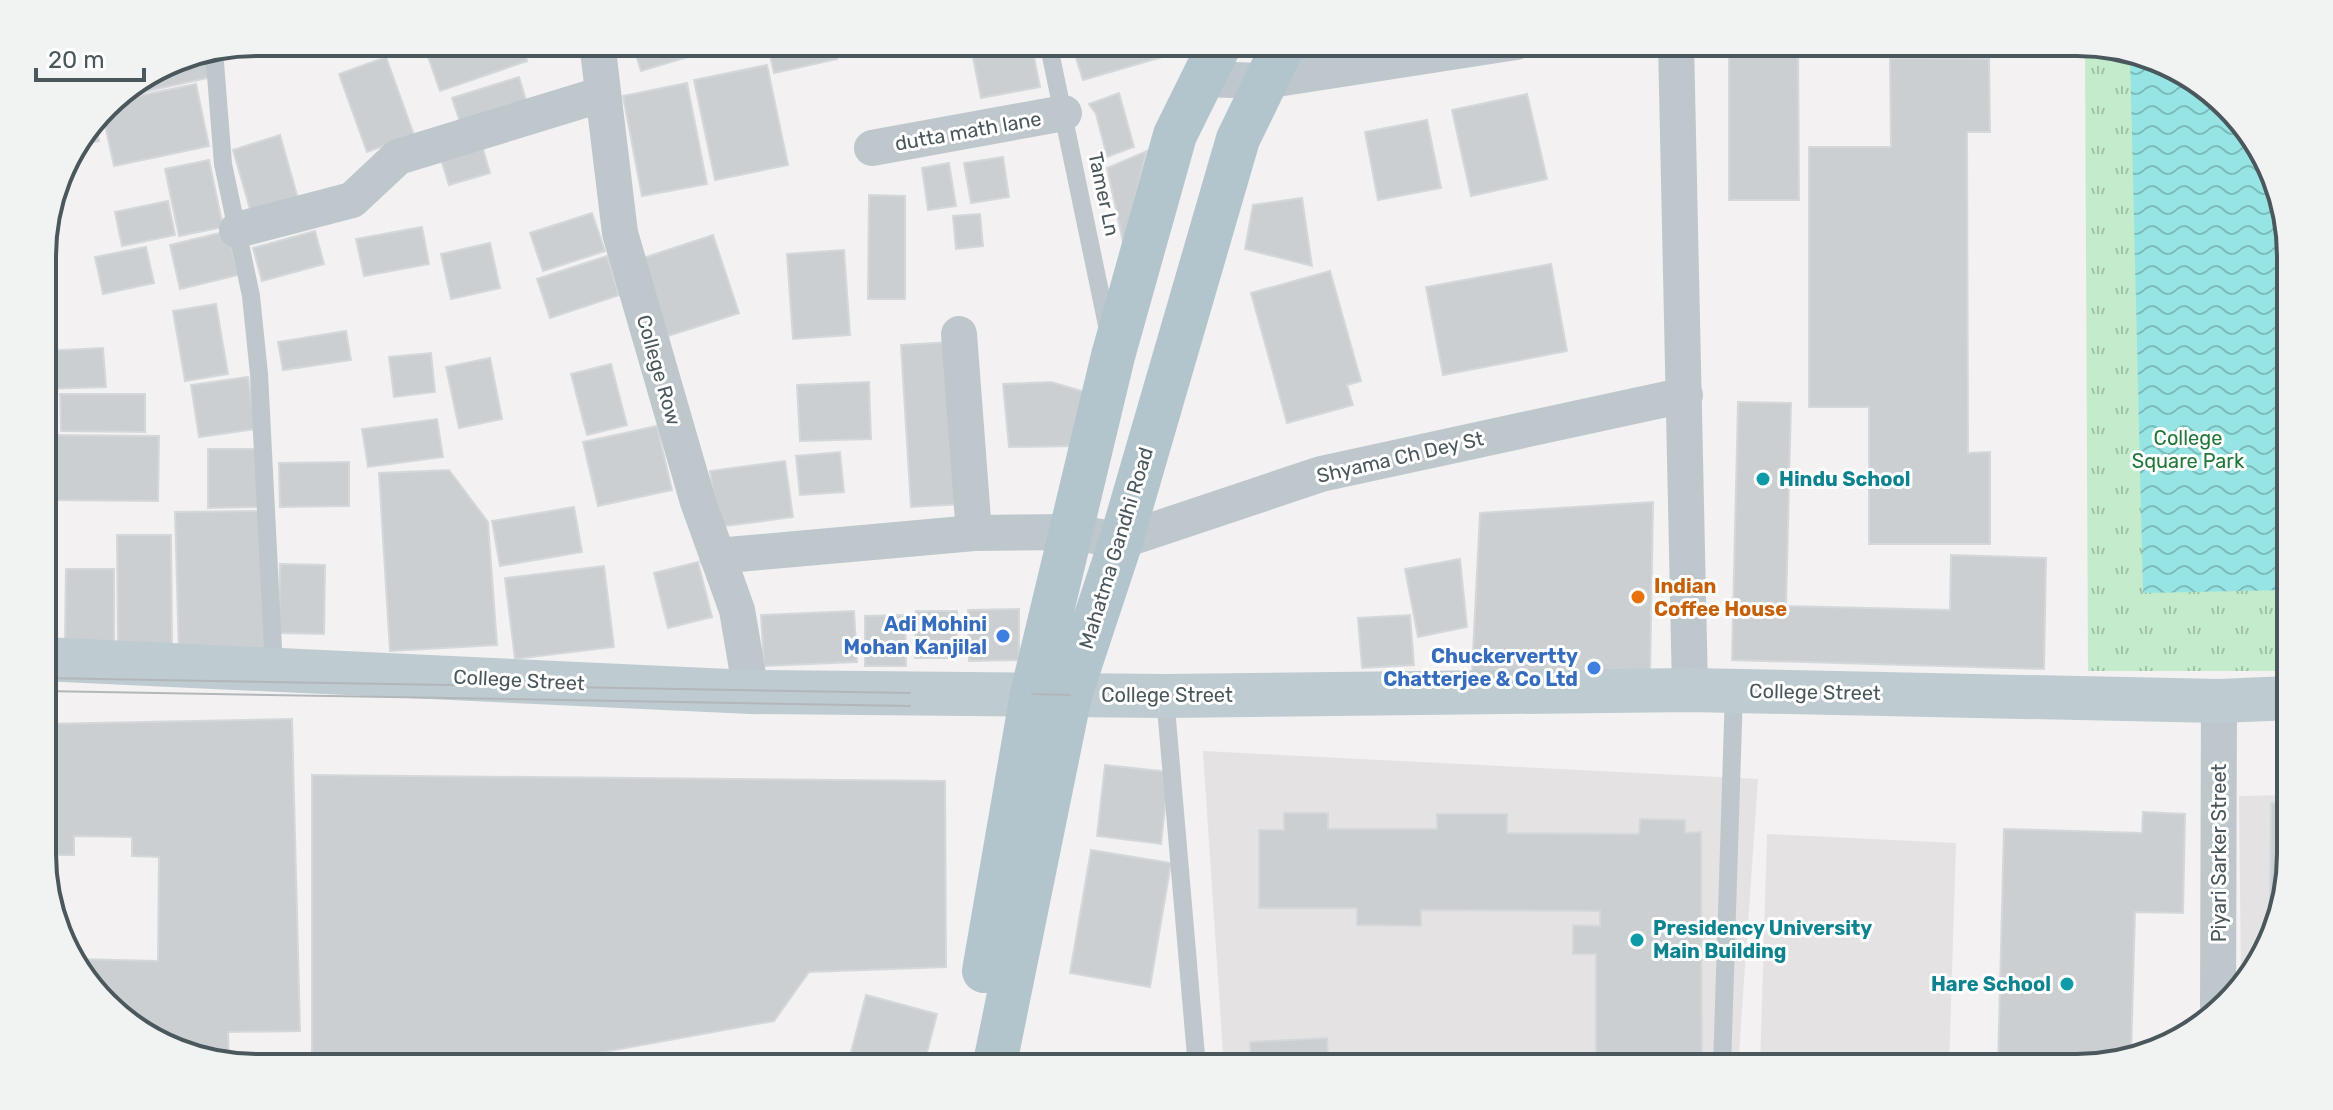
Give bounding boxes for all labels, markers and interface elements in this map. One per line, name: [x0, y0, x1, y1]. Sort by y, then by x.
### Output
scale bar: [36, 32, 144, 82]
text: 20 m: [48, 46, 105, 74]
street label: dutta math lane: [893, 106, 1043, 156]
street label: Tamer Ln: [1083, 150, 1125, 238]
street label: College Row: [632, 312, 686, 428]
street label: Shyama Ch Dey St: [1314, 426, 1486, 488]
park label: College Square Park: [2132, 426, 2245, 473]
street label: Mahatma Gandhi Road: [1074, 444, 1158, 652]
place label: Hindu School: [1779, 467, 1910, 491]
marker: Hindu School: [1754, 470, 1772, 488]
place label: Indian Coffee House: [1654, 574, 1787, 621]
marker: Indian Coffee House: [1629, 588, 1647, 606]
place label: Adi Mohini Mohan Kanjilal: [844, 612, 987, 659]
marker: Adi Mohini Mohan Kanjilal: [994, 627, 1012, 645]
place label: Chuckervertty Chatterjee & Co Ltd: [1383, 644, 1578, 691]
marker: Chuckervertty Chatterjee & Co Ltd: [1585, 659, 1603, 677]
street label: College Street: [453, 665, 586, 695]
street label: College Street: [1749, 679, 1881, 705]
street label: College Street: [1101, 683, 1233, 707]
street label: Piyari Sarker Street: [2207, 763, 2231, 942]
place label: Presidency University Main Building: [1653, 916, 1872, 963]
marker: Presidency University Main Building: [1628, 931, 1646, 949]
place label: Hare School: [1931, 972, 2051, 996]
marker: Hare School: [2058, 975, 2076, 993]

